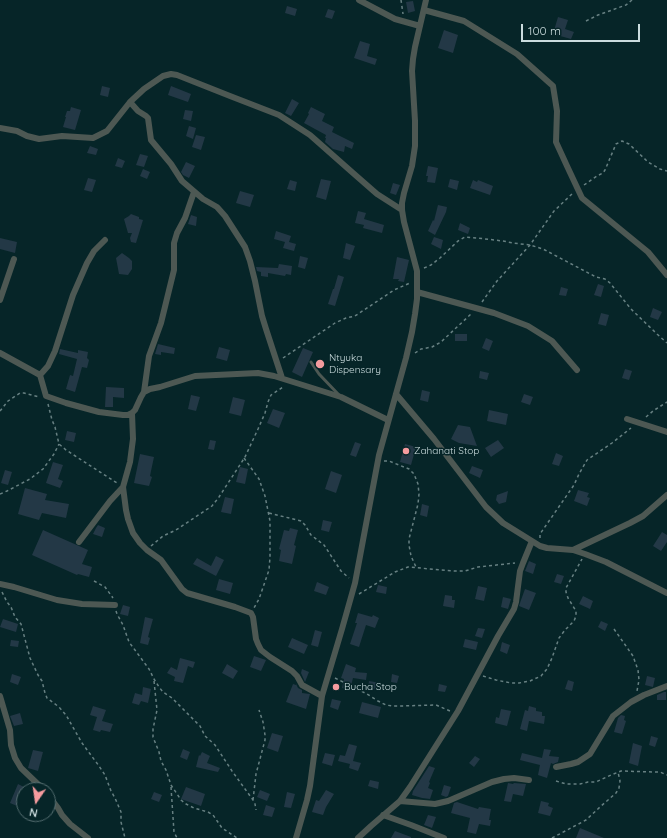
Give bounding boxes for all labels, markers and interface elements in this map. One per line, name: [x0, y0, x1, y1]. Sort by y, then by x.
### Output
scale bar: [523, 16, 642, 42]
text: 100 m: [528, 23, 561, 38]
place label: Ntyuka Dispensary: [329, 352, 381, 376]
marker: Ntyuka Dispensary: [314, 358, 326, 370]
place label: Zahanati Stop: [414, 445, 479, 457]
marker: Zahanati Stop: [401, 446, 411, 456]
place label: Bucha Stop: [344, 681, 397, 693]
marker: Bucha Stop: [331, 682, 341, 692]
north arrow: [16, 782, 56, 822]
text: N: [28, 805, 39, 820]

